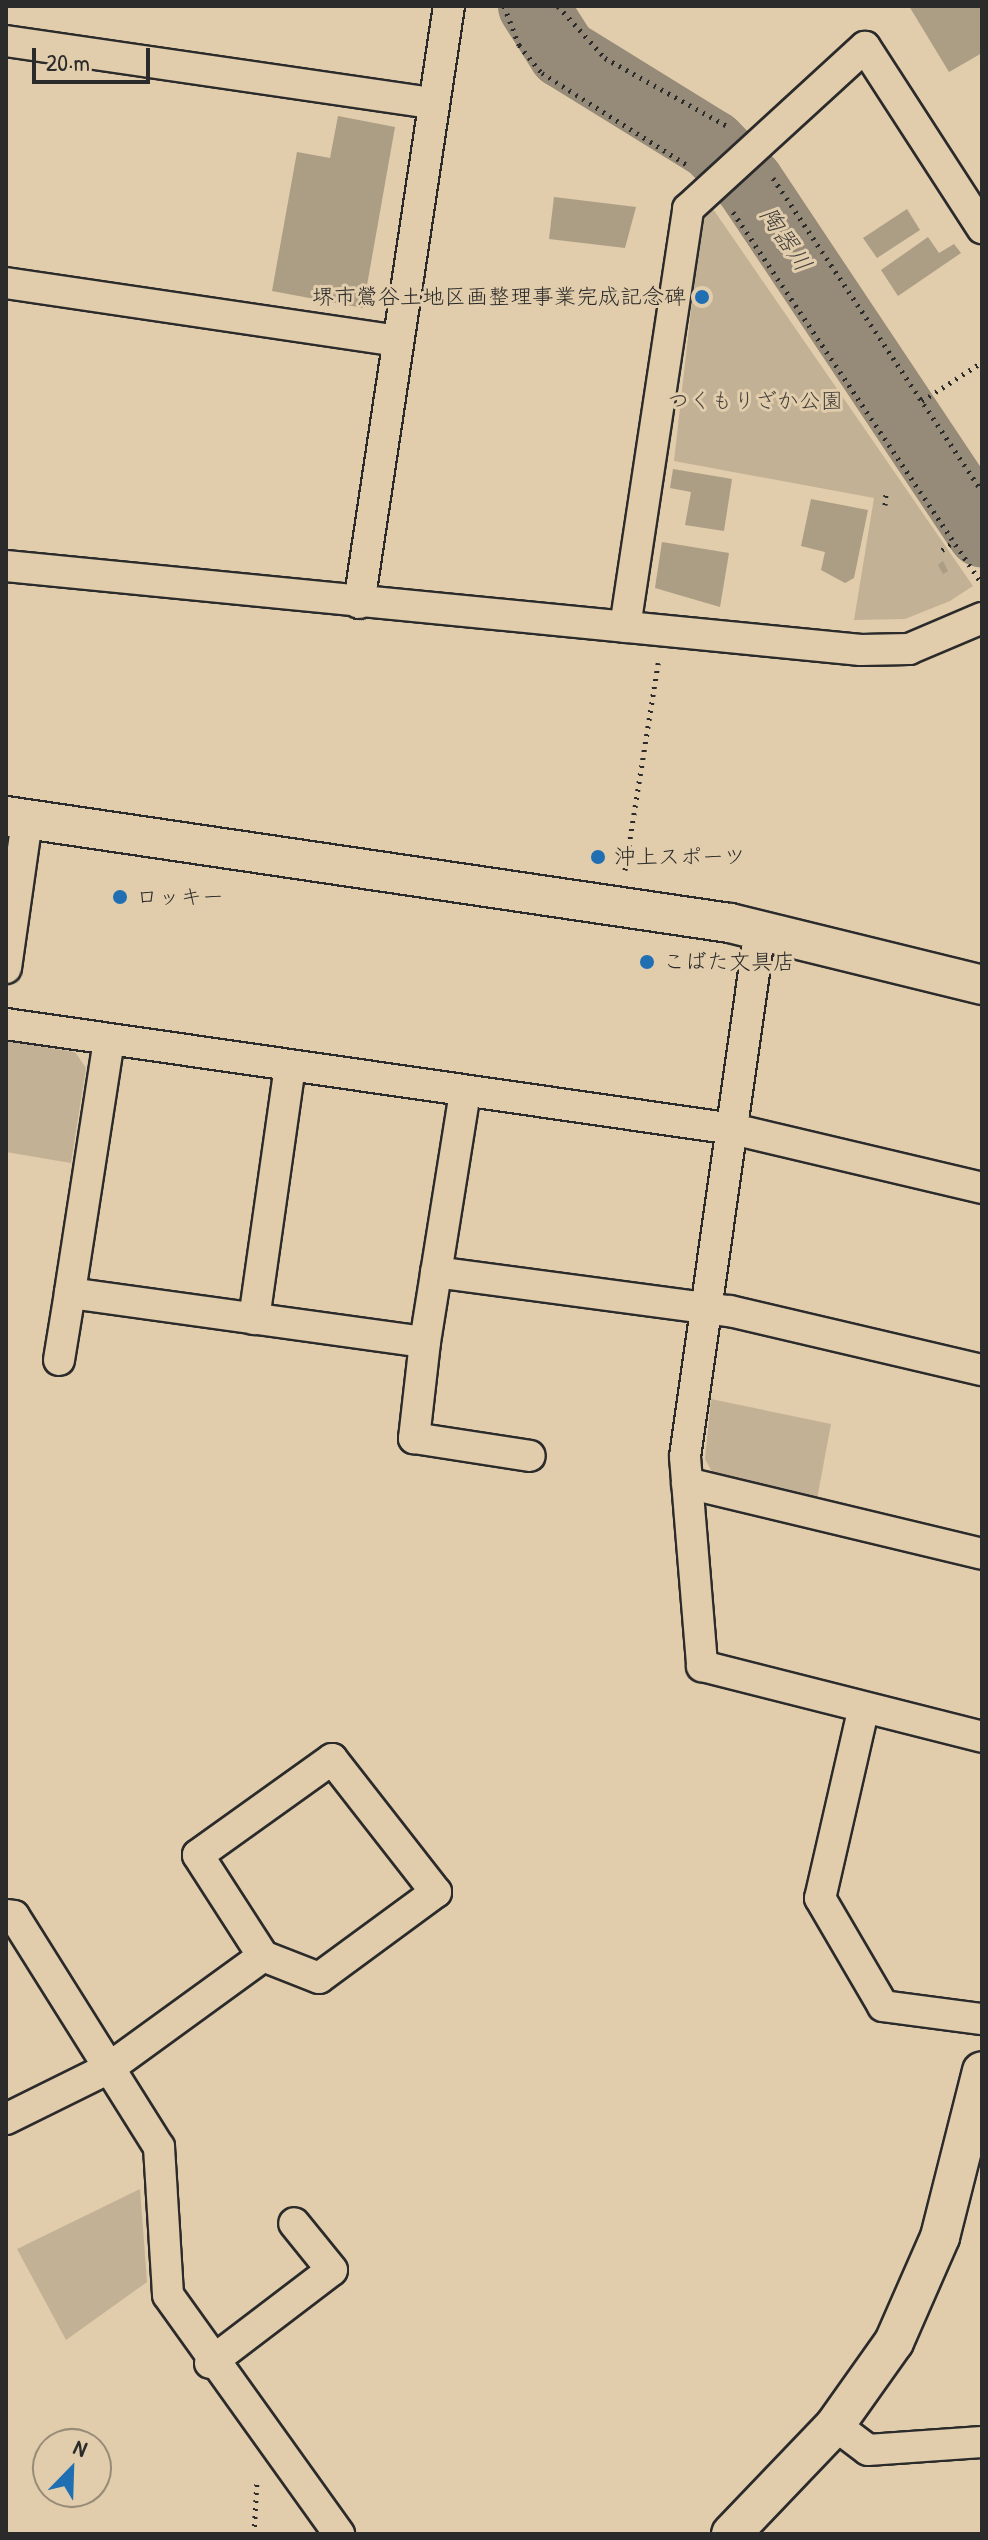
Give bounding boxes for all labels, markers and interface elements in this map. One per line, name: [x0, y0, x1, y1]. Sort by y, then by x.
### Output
scale bar: [36, 32, 154, 82]
text: 20 m: [46, 46, 90, 78]
water label: 陶器川: [754, 201, 818, 277]
place label: 堺市鶯谷土地区画整理事業完成記念碑: [312, 284, 686, 310]
marker: 堺市鶯谷土地区画整理事業完成記念碑: [693, 288, 711, 306]
park label: つくもりざか公園: [667, 388, 843, 414]
place label: 沖上スポーツ: [614, 844, 746, 870]
marker: 沖上スポーツ: [589, 848, 607, 866]
place label: ロッキー: [136, 884, 224, 910]
marker: ロッキー: [111, 888, 129, 906]
place label: こばた文具店: [663, 949, 795, 975]
marker: こばた文具店: [638, 953, 656, 971]
north arrow: [32, 2428, 112, 2508]
text: N: [69, 2432, 92, 2464]

